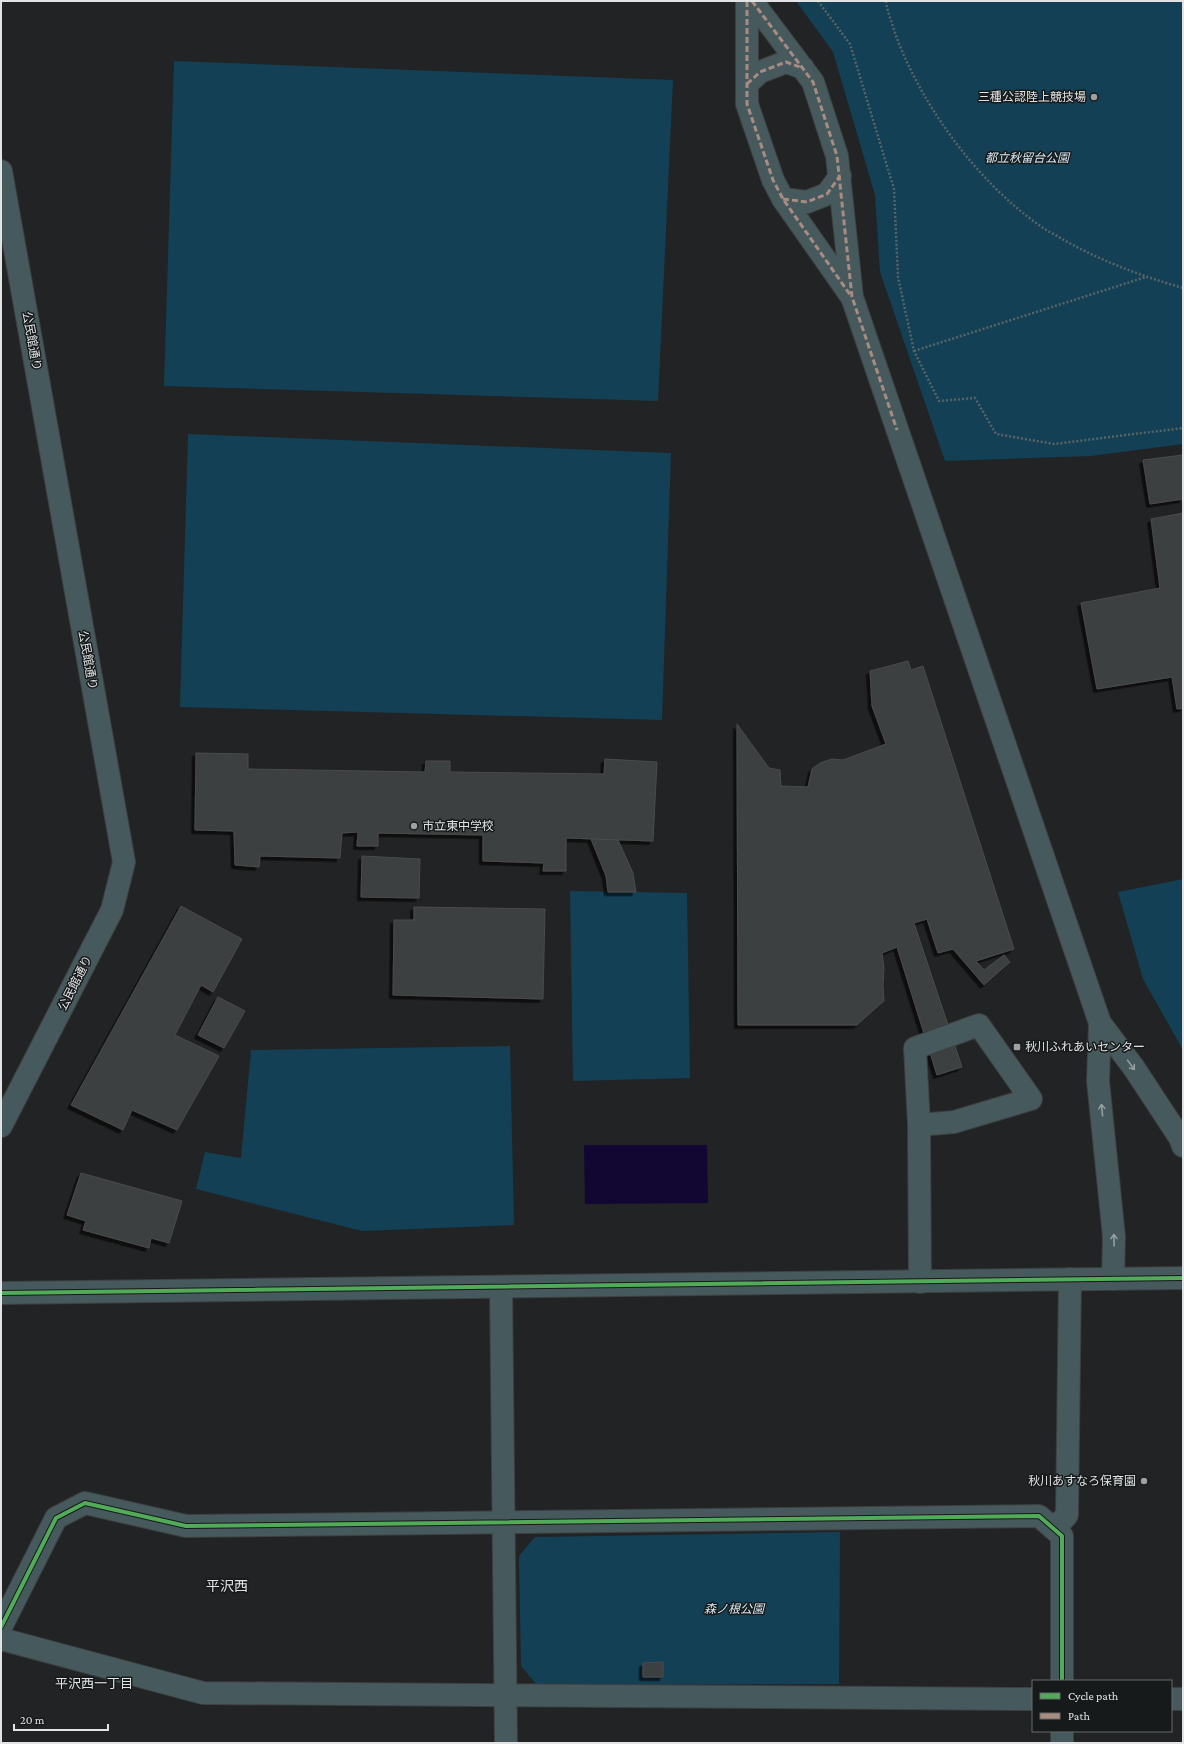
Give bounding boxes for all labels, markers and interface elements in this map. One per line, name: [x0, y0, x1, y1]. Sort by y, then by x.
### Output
place label: 三種公認陸上競技場: [978, 90, 1086, 104]
marker: 三種公認陸上競技場: [1089, 92, 1099, 102]
park label: 都立秋留台公園: [985, 151, 1071, 165]
street label: 公民館通り: [20, 310, 44, 372]
street label: 公民館通り: [76, 629, 100, 691]
place label: 市立東中学校: [422, 819, 494, 833]
marker: 市立東中学校: [409, 821, 419, 831]
street label: 公民館通り: [55, 953, 95, 1013]
place label: 秋川ふれあいセンター: [1025, 1040, 1145, 1054]
marker: 秋川ふれあいセンター: [1012, 1042, 1022, 1052]
one-way arrow: [1127, 1060, 1136, 1071]
one-way arrow: [1098, 1104, 1105, 1117]
one-way arrow: [1110, 1234, 1118, 1247]
place label: 秋川あすなろ保育園: [1028, 1474, 1136, 1488]
marker: 秋川あすなろ保育園: [1139, 1476, 1149, 1486]
district label: 平沢西: [206, 1578, 248, 1594]
park label: 森ノ根公園: [704, 1602, 766, 1616]
district label: 平沢西一丁目: [55, 1676, 133, 1691]
legend: [1032, 1680, 1172, 1732]
text: Cycle path: [1068, 1689, 1119, 1703]
scale bar: [14, 1706, 108, 1732]
text: Path: [1068, 1709, 1090, 1723]
text: 20 m: [20, 1713, 45, 1727]

